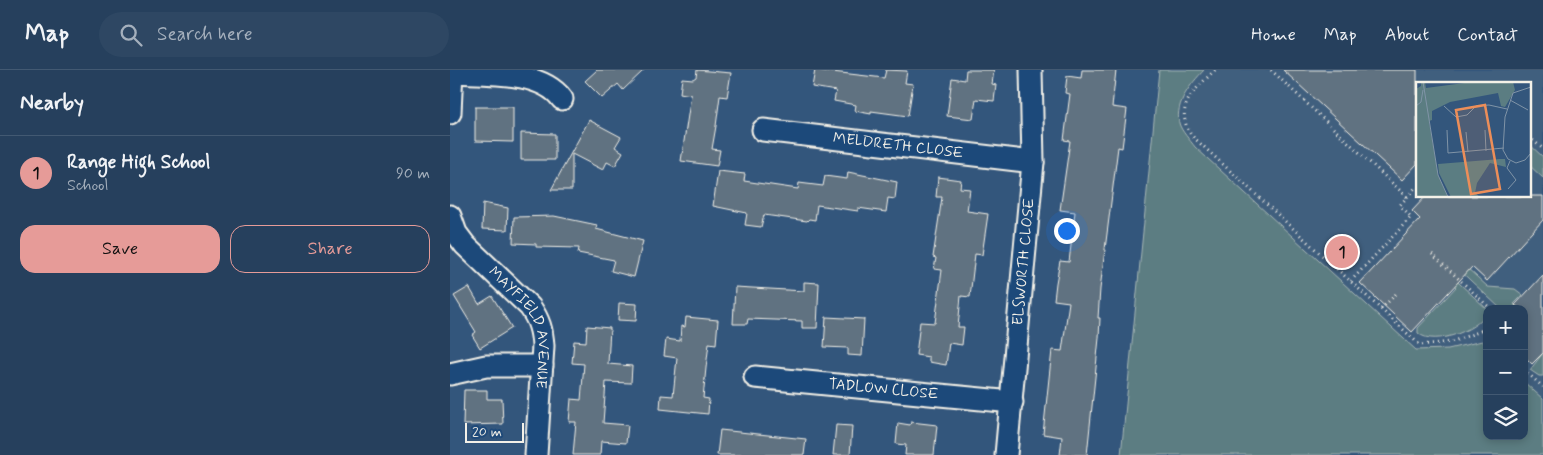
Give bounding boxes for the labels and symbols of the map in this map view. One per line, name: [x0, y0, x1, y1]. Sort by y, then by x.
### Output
inset map: [1416, 82, 1530, 198]
street label: MELDRETH CLOSE: [832, 128, 965, 164]
street label: ELSWORTH CLOSE: [1008, 197, 1040, 326]
your location: [1054, 218, 1080, 244]
pin: 1: [1326, 233, 1358, 271]
street label: MAYFIELD AVENUE: [484, 262, 553, 389]
street label: TADLOW CLOSE: [828, 374, 940, 405]
scale bar: [465, 420, 524, 443]

